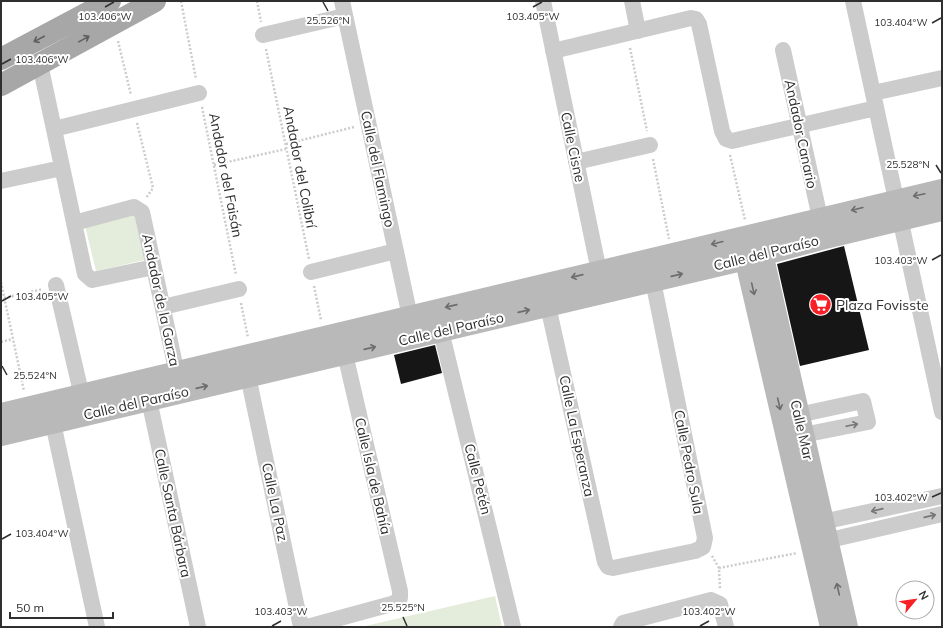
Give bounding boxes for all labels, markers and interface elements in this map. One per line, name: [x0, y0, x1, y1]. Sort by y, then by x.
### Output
text: 103.406°W: [78, 10, 132, 23]
text: 103.405°W: [506, 10, 560, 23]
text: 25.526°N: [306, 14, 350, 27]
text: 103.404°W: [874, 16, 928, 29]
one-way arrow: [78, 35, 90, 43]
one-way arrow: [33, 36, 45, 44]
text: 103.406°W: [15, 53, 69, 66]
street label: Andador Canario: [781, 78, 821, 190]
street label: Andador del Colibrí: [279, 104, 321, 230]
street label: Calle del Flamingo: [357, 109, 399, 229]
street label: Calle Cisne: [557, 110, 589, 184]
street label: Andador del Faisán: [205, 111, 247, 239]
text: 25.528°N: [886, 158, 930, 171]
one-way arrow: [913, 191, 926, 199]
one-way arrow: [851, 206, 864, 213]
street label: Calle del Paraíso: [712, 231, 820, 275]
street label: Andador de la Garza: [138, 232, 184, 368]
one-way arrow: [711, 239, 724, 247]
text: 103.403°W: [874, 254, 928, 267]
one-way arrow: [671, 271, 684, 279]
one-way arrow: [571, 273, 584, 280]
one-way arrow: [749, 282, 757, 295]
text: 103.405°W: [15, 290, 69, 303]
supermarket icon: Plaza Fovisste: [807, 292, 833, 318]
place label: Plaza Fovisste: [836, 296, 929, 314]
one-way arrow: [445, 303, 458, 311]
one-way arrow: [517, 307, 530, 315]
street label: Calle del Paraíso: [397, 308, 505, 350]
one-way arrow: [363, 343, 376, 351]
text: 25.524°N: [13, 369, 57, 382]
street label: Calle La Esperanza: [555, 374, 599, 498]
street label: Calle del Paraíso: [82, 382, 190, 424]
one-way arrow: [196, 383, 209, 391]
one-way arrow: [776, 397, 784, 410]
street label: Calle Mar: [786, 398, 818, 463]
street label: Calle Pedro Sula: [670, 408, 708, 516]
street label: Calle Isla de Bahía: [351, 416, 395, 536]
one-way arrow: [845, 420, 858, 428]
street label: Calle Petén: [460, 442, 496, 516]
street label: Calle Santa Bárbara: [151, 447, 195, 579]
street label: Calle La Paz: [258, 461, 292, 543]
text: 103.402°W: [874, 491, 928, 504]
one-way arrow: [870, 507, 883, 515]
one-way arrow: [924, 512, 937, 520]
text: 103.404°W: [15, 527, 69, 540]
north arrow: [895, 580, 935, 620]
one-way arrow: [834, 583, 842, 596]
text: N: [916, 588, 932, 602]
scale bar: [10, 594, 113, 620]
text: 50 m: [16, 600, 44, 615]
text: 25.525°N: [381, 601, 425, 614]
text: 103.403°W: [254, 605, 308, 618]
text: 103.402°W: [682, 605, 736, 618]

